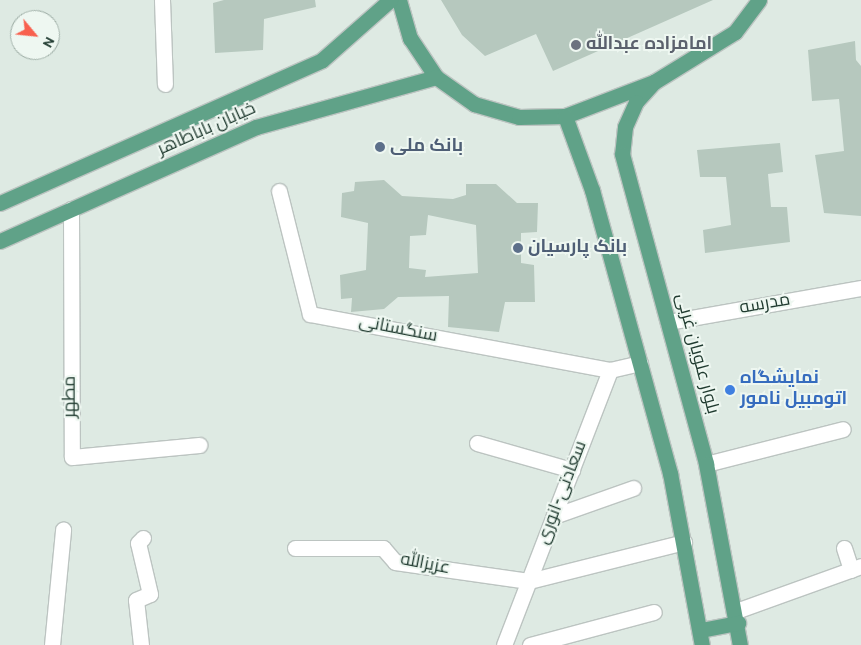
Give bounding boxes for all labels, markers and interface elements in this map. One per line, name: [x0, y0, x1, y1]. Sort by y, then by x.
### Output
north arrow: [10, 10, 60, 60]
text: N: [38, 33, 58, 50]
place label: امامزاده عبدالله: [586, 34, 712, 56]
marker: امامزاده عبدالله: [570, 39, 582, 51]
street label: خیابان باباطاهر: [154, 99, 260, 161]
place label: بانک ملی: [390, 136, 463, 158]
marker: بانک ملی: [374, 141, 386, 153]
place label: بانک پارسیان: [528, 237, 627, 259]
marker: بانک پارسیان: [512, 242, 524, 254]
street label: مدرسه: [738, 290, 792, 320]
street label: بلوار علویان غربی: [669, 291, 723, 417]
street label: سنگستانی: [357, 312, 439, 348]
place label: نمایشگاه اتومبیل نامور: [740, 369, 847, 412]
street label: مطهر: [60, 376, 82, 418]
marker: نمایشگاه اتومبیل نامور: [724, 384, 736, 396]
street label: سعادتی-انوری: [533, 438, 593, 548]
street label: عزیزالله: [398, 550, 452, 580]

